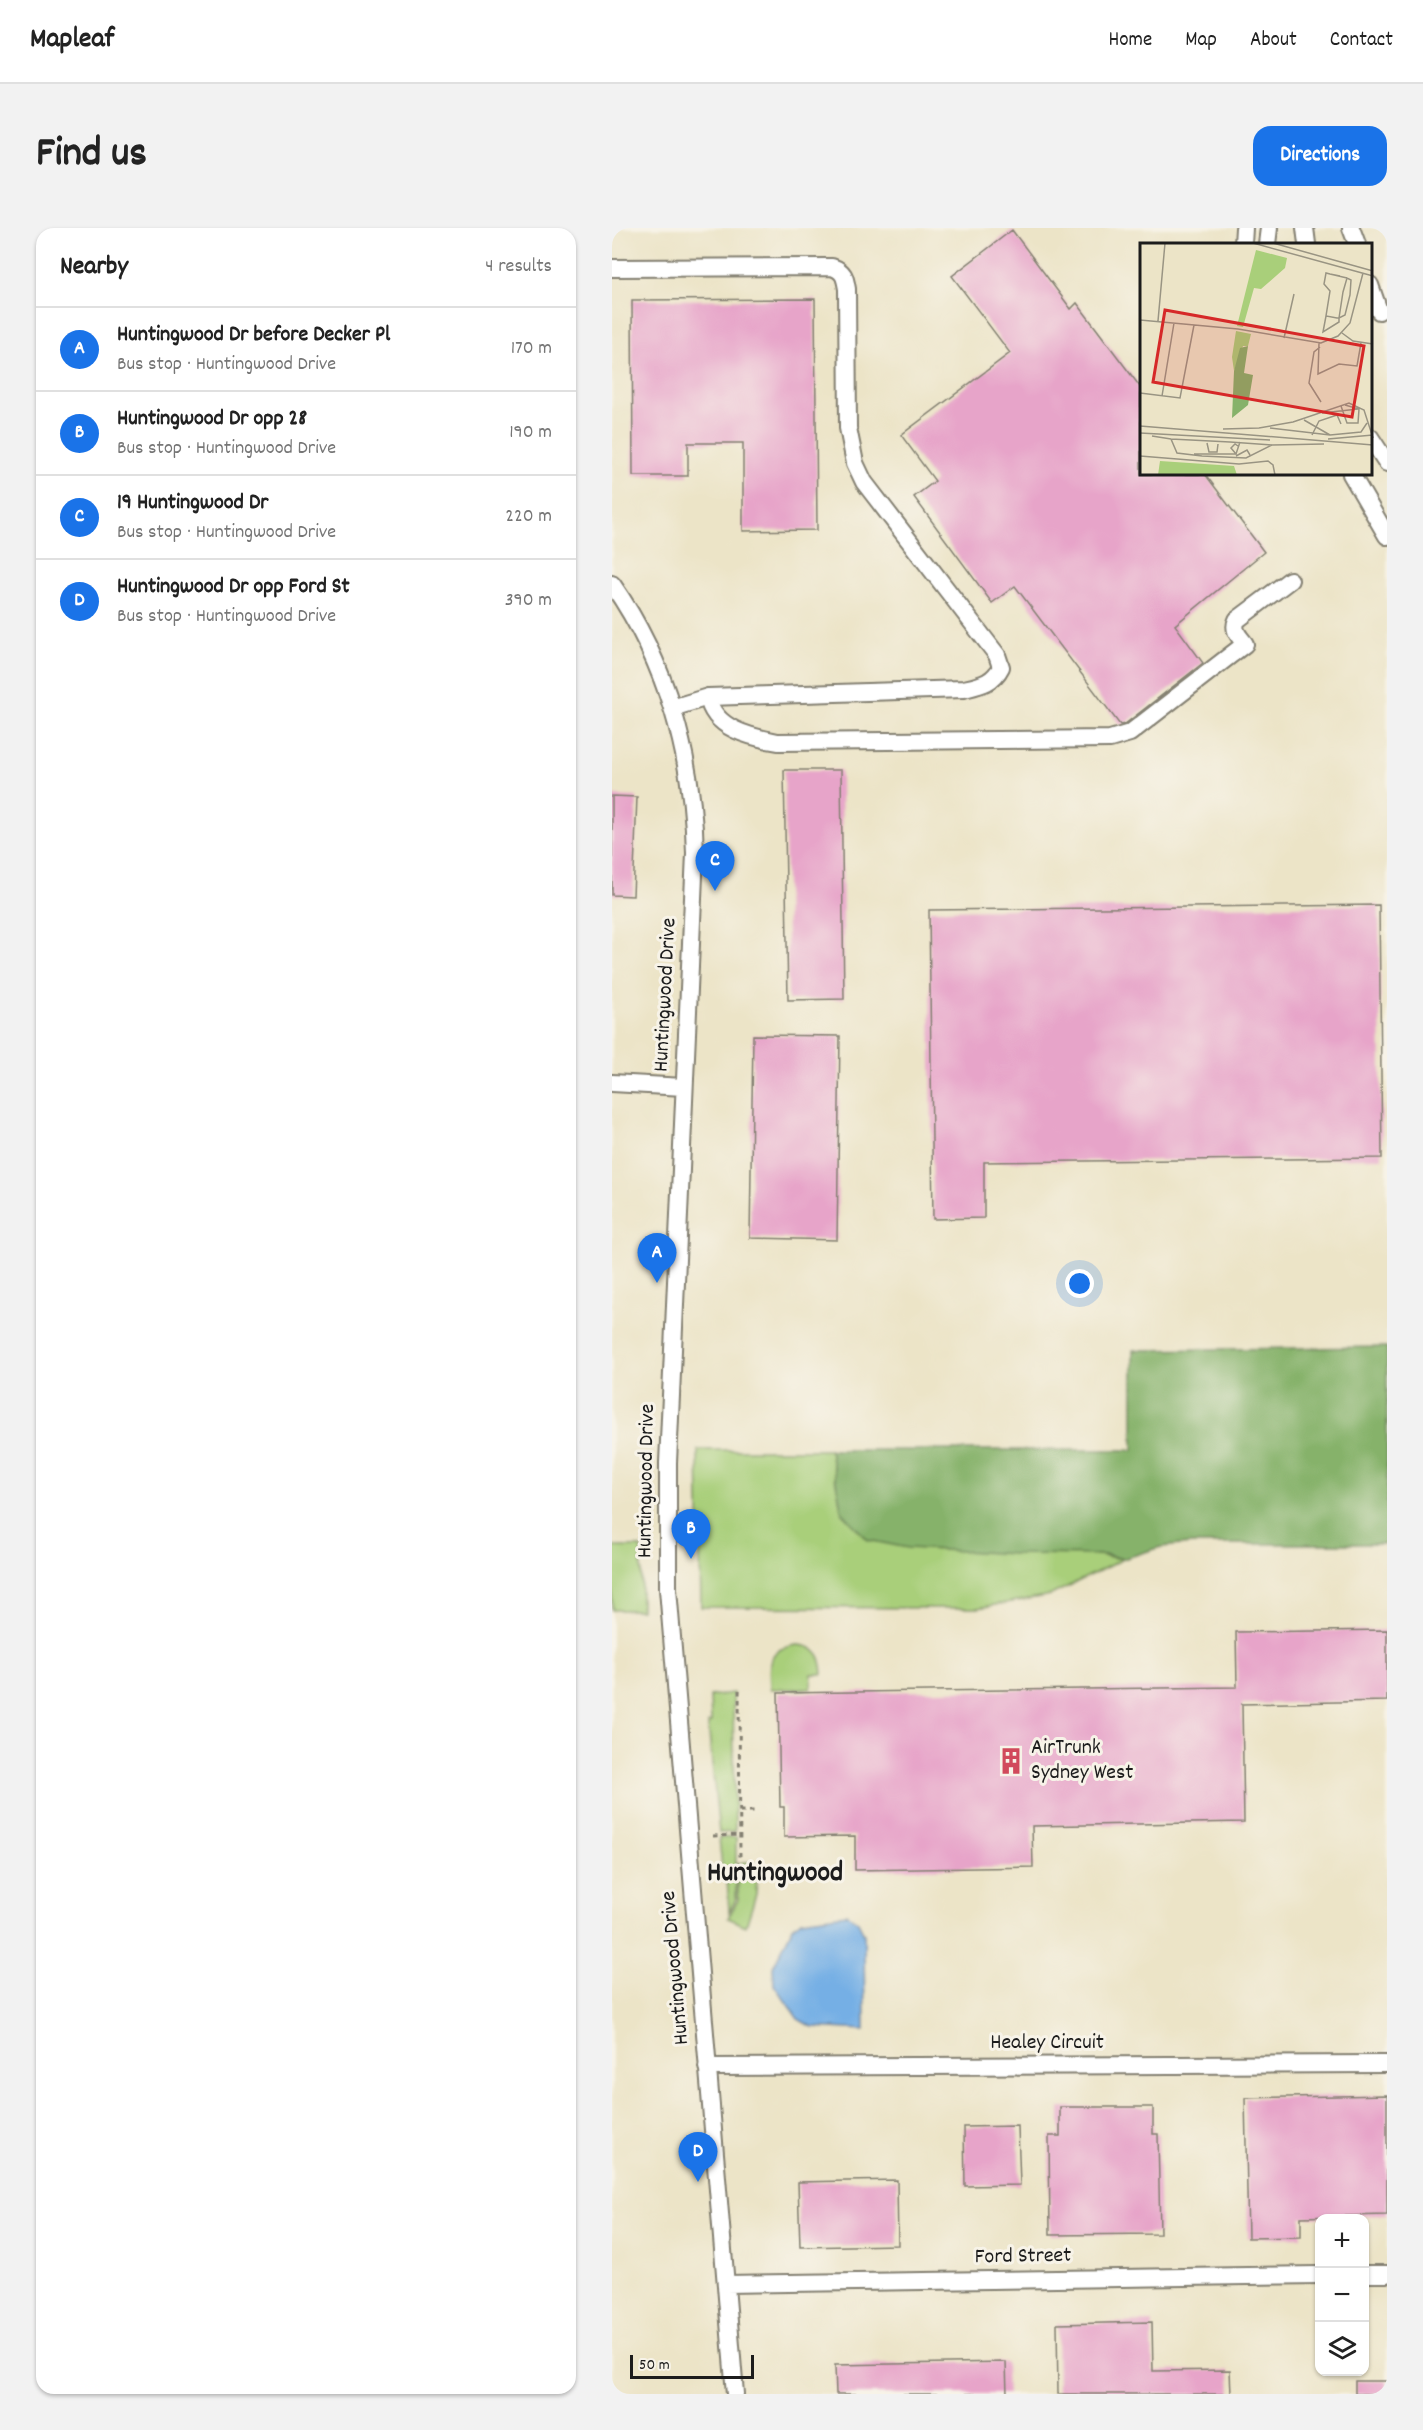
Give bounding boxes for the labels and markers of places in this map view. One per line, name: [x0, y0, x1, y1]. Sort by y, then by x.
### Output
pin: C: [696, 842, 734, 891]
pin: A: [638, 1234, 676, 1283]
pin: B: [672, 1510, 710, 1559]
place label: AirTrunk Sydney West: [1031, 1733, 1133, 1789]
building icon: AirTrunk Sydney West: [996, 1746, 1026, 1776]
pin: D: [678, 2132, 718, 2182]

